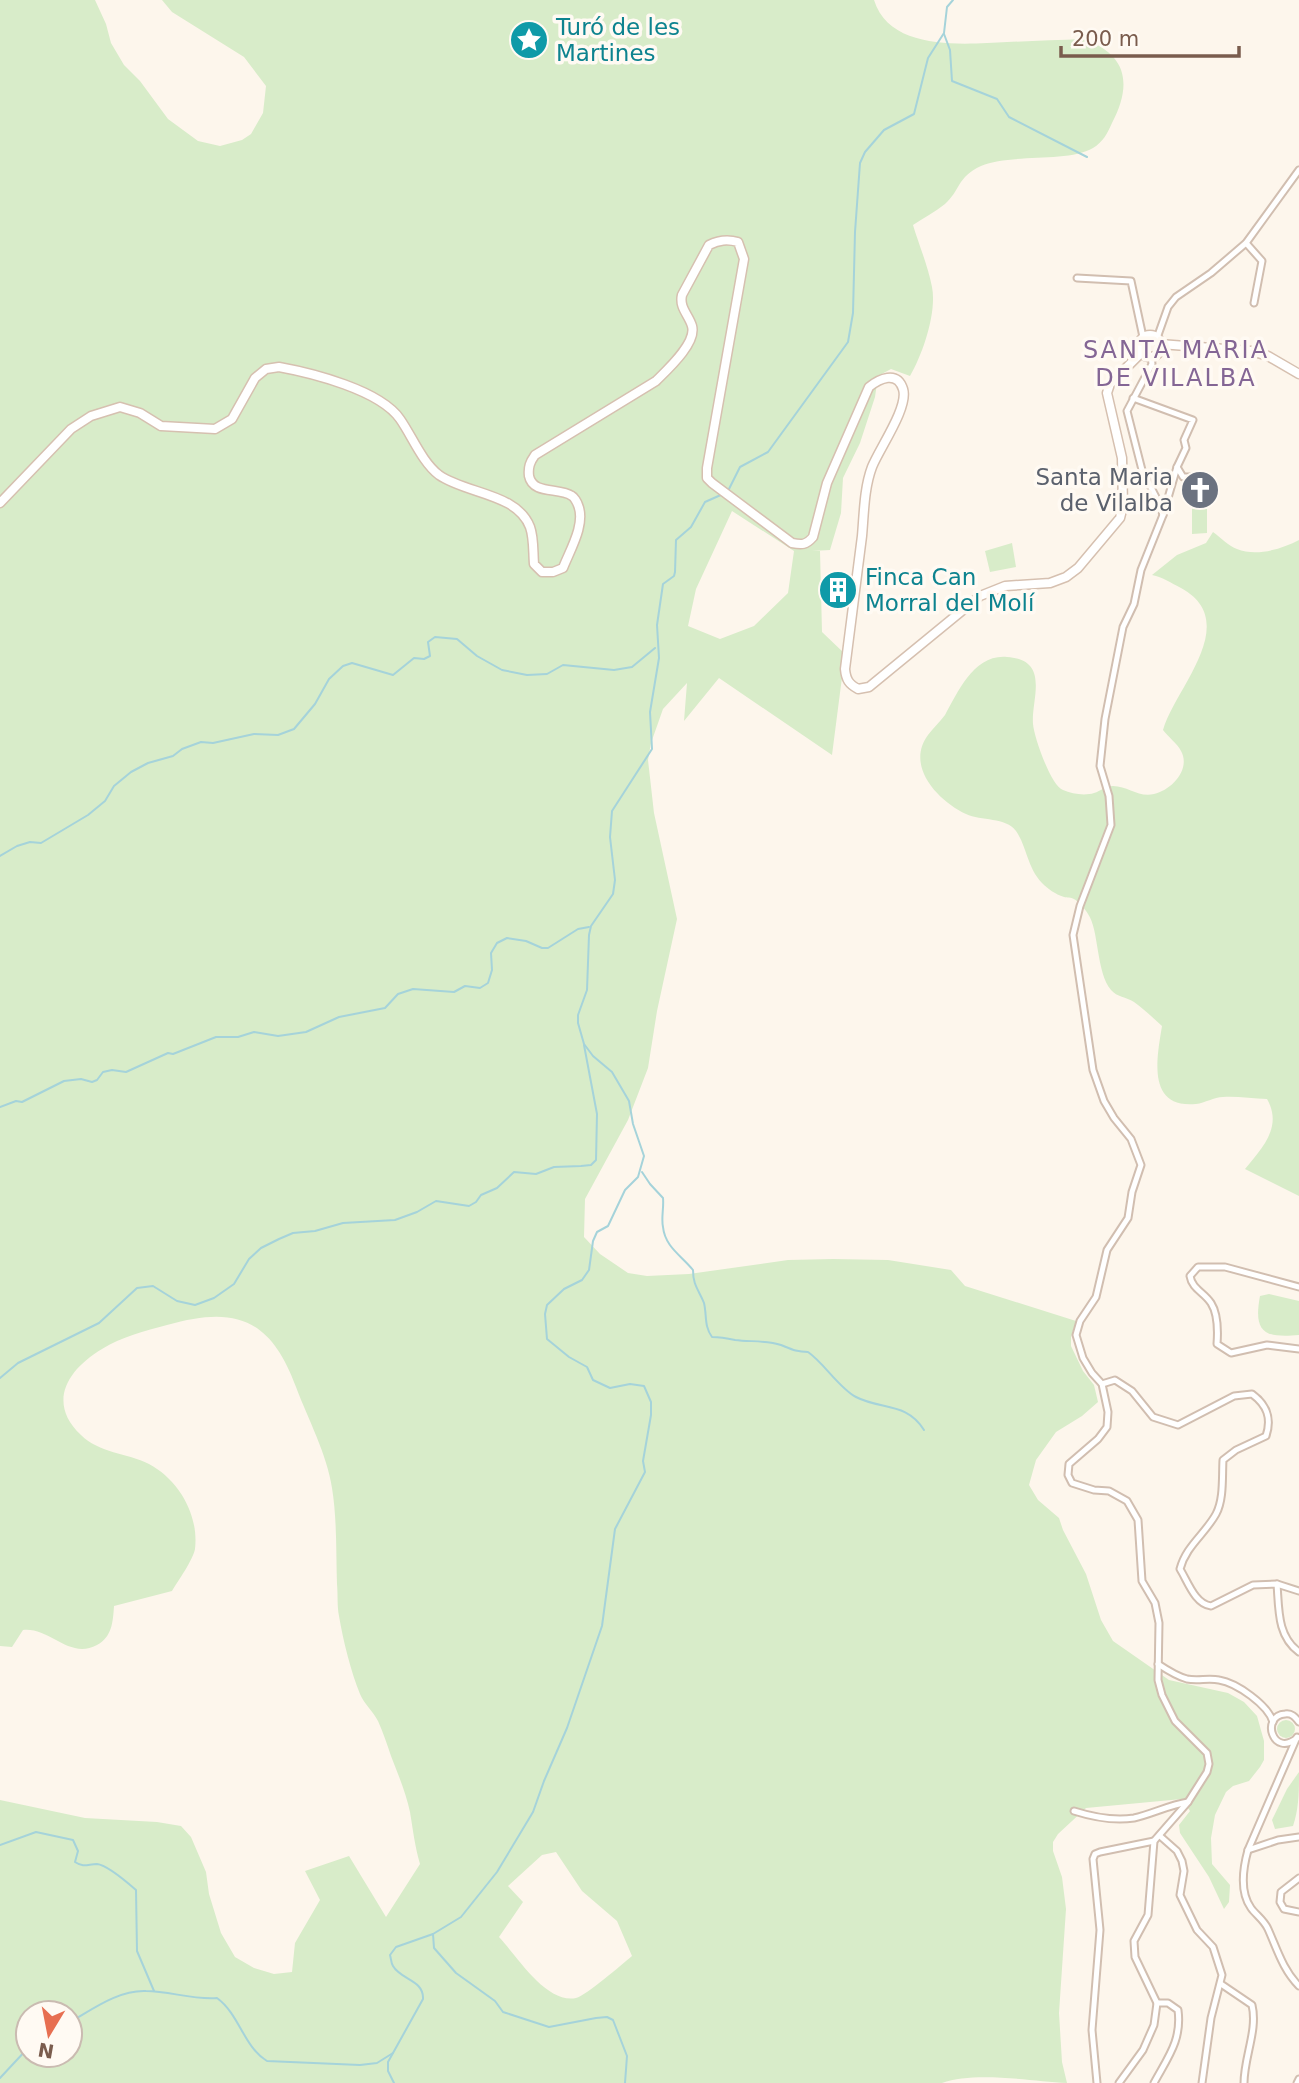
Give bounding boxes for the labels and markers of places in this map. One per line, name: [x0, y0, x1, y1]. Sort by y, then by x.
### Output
place label: Turó de les Martines: [555, 14, 680, 66]
place icon: Turó de les Martines: [508, 19, 550, 61]
place label: Santa Maria de Vilalba: [1035, 464, 1173, 516]
church icon: Santa Maria de Vilalba: [1179, 469, 1221, 511]
place label: Finca Can Morral del Molí: [865, 564, 1035, 616]
building icon: Finca Can Morral del Molí: [817, 569, 859, 611]

